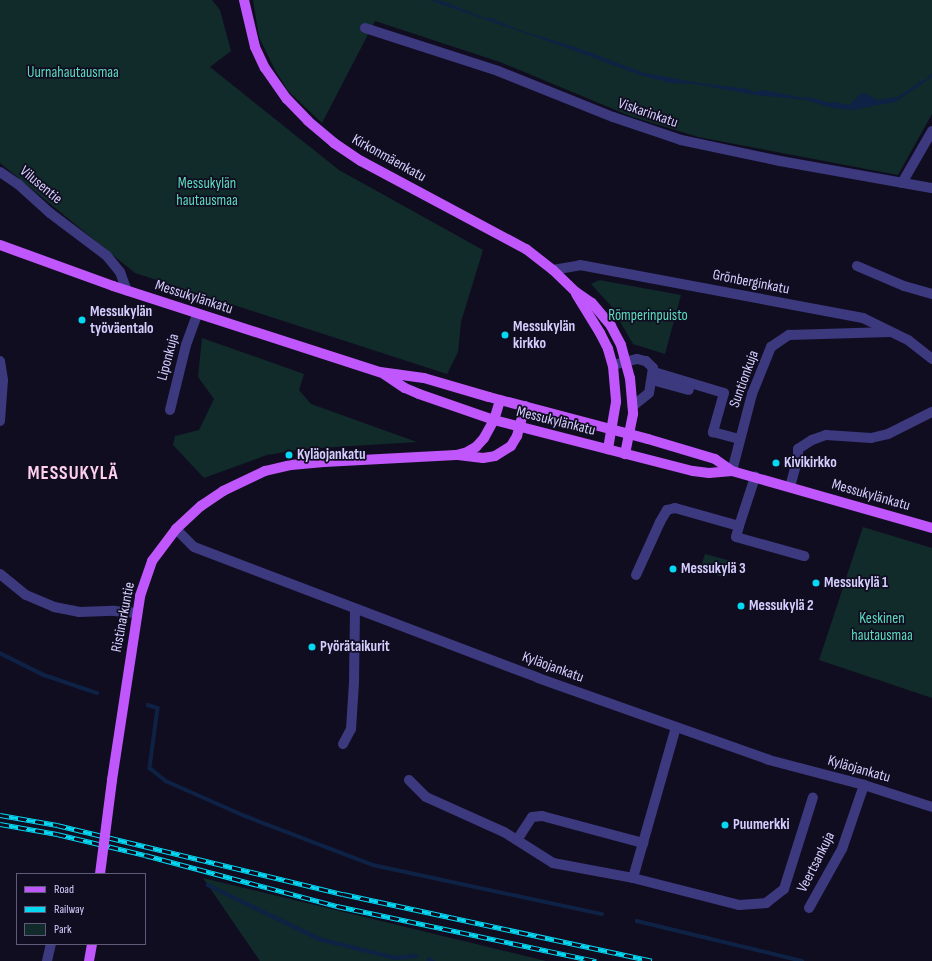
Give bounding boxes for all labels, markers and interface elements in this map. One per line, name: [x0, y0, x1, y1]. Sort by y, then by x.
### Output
park label: Uurnahautausmaa: [27, 64, 119, 82]
street label: Viskarinkatu: [616, 94, 680, 132]
street label: Kirkonmäenkatu: [349, 130, 429, 186]
street label: Vilusentie: [16, 162, 66, 208]
park label: Messukylän hautausmaa: [176, 174, 238, 209]
street label: Grönberginkatu: [711, 266, 791, 298]
street label: Messukylänkatu: [153, 276, 235, 318]
place label: Messukylän työväentalo: [90, 302, 154, 337]
park label: Römperinpuisto: [608, 307, 688, 325]
marker: Messukylän työväentalo: [77, 315, 87, 325]
place label: Messukylän kirkko: [513, 317, 575, 352]
marker: Messukylän kirkko: [500, 330, 510, 340]
street label: Liponkuja: [153, 332, 183, 382]
street label: Suntionkuja: [725, 348, 763, 410]
street label: Messukylänkatu: [515, 403, 597, 439]
place label: Kyläojankatu: [297, 446, 366, 464]
marker: Kyläojankatu: [284, 450, 294, 460]
place label: Kivikirkko: [784, 454, 837, 472]
marker: Kivikirkko: [771, 458, 781, 468]
district label: MESSUKYLÄ: [28, 463, 118, 485]
street label: Messukylänkatu: [830, 475, 912, 515]
place label: Messukylä 3: [681, 560, 746, 578]
marker: Messukylä 3: [668, 564, 678, 574]
place label: Messukylä 1: [824, 574, 888, 592]
marker: Messukylä 1: [811, 578, 821, 588]
street label: Ristinarkuntie: [107, 580, 139, 654]
place label: Messukylä 2: [749, 597, 813, 615]
marker: Messukylä 2: [736, 601, 746, 611]
park label: Keskinen hautausmaa: [851, 609, 913, 644]
place label: Pyörätaikurit: [320, 638, 390, 656]
marker: Pyörätaikurit: [307, 642, 317, 652]
street label: Kyläojankatu: [520, 648, 586, 686]
street label: Kyläojankatu: [826, 751, 892, 787]
place label: Puumerkki: [733, 816, 790, 834]
marker: Puumerkki: [720, 820, 730, 830]
street label: Veertsankuja: [793, 829, 839, 895]
legend: [16, 873, 146, 945]
text: Road: [54, 882, 74, 897]
text: Railway: [54, 902, 84, 917]
text: Park: [54, 922, 72, 937]

